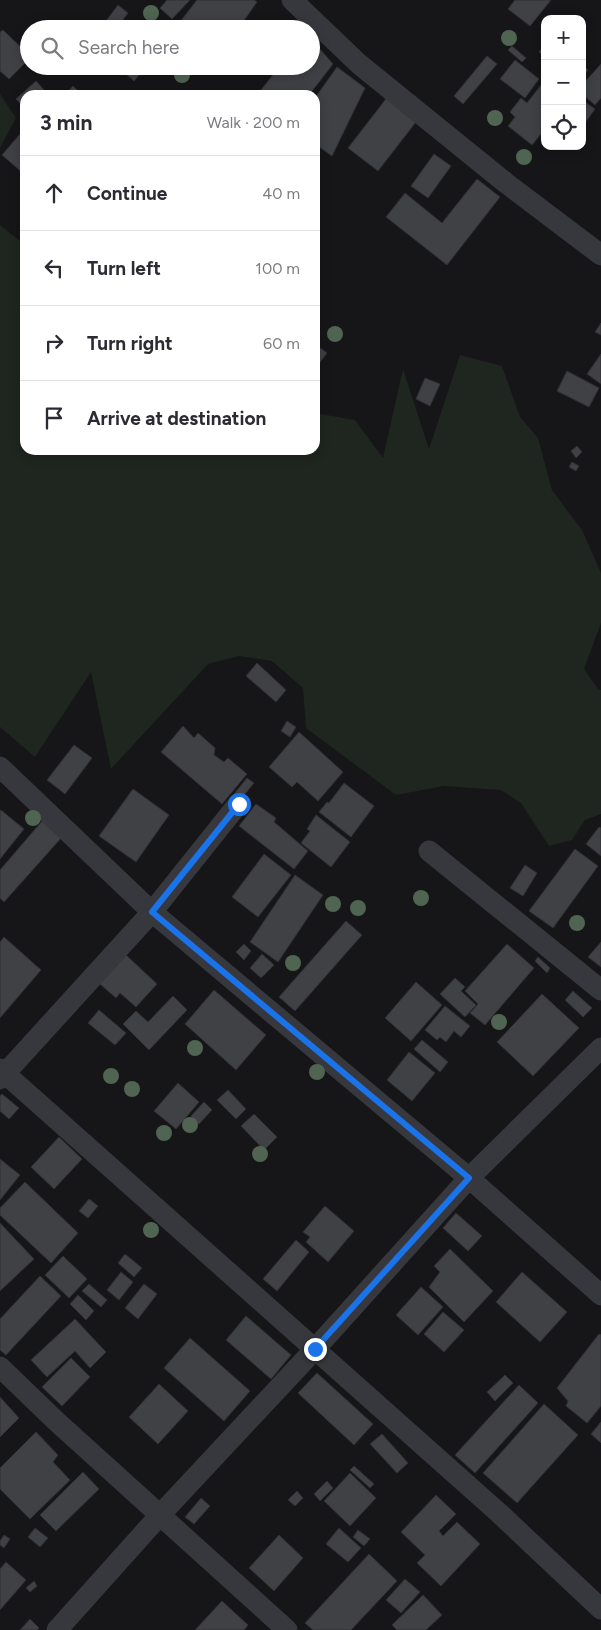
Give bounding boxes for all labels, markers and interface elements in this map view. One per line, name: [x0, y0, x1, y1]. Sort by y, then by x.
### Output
map controls: [541, 15, 586, 150]
button: +: [541, 15, 586, 60]
search box: [20, 20, 320, 75]
icon: search: [38, 34, 66, 62]
text: Search here: [78, 36, 180, 59]
button: −: [541, 60, 586, 105]
button: locate: [541, 105, 586, 150]
text: 3 min: [40, 110, 92, 135]
text: Walk · 200 m: [207, 113, 300, 132]
icon: ahead: [40, 179, 68, 207]
text: Continue: [87, 182, 167, 205]
text: 40 m: [262, 184, 300, 203]
icon: left: [40, 254, 68, 282]
text: Turn left: [87, 257, 161, 280]
text: 100 m: [255, 259, 300, 278]
icon: right: [40, 329, 68, 357]
text: Turn right: [87, 332, 173, 355]
text: 60 m: [263, 334, 300, 353]
icon: arrive: [40, 404, 68, 432]
text: Arrive at destination: [87, 407, 266, 430]
route start: [228, 793, 251, 816]
route end: [304, 1338, 327, 1361]

